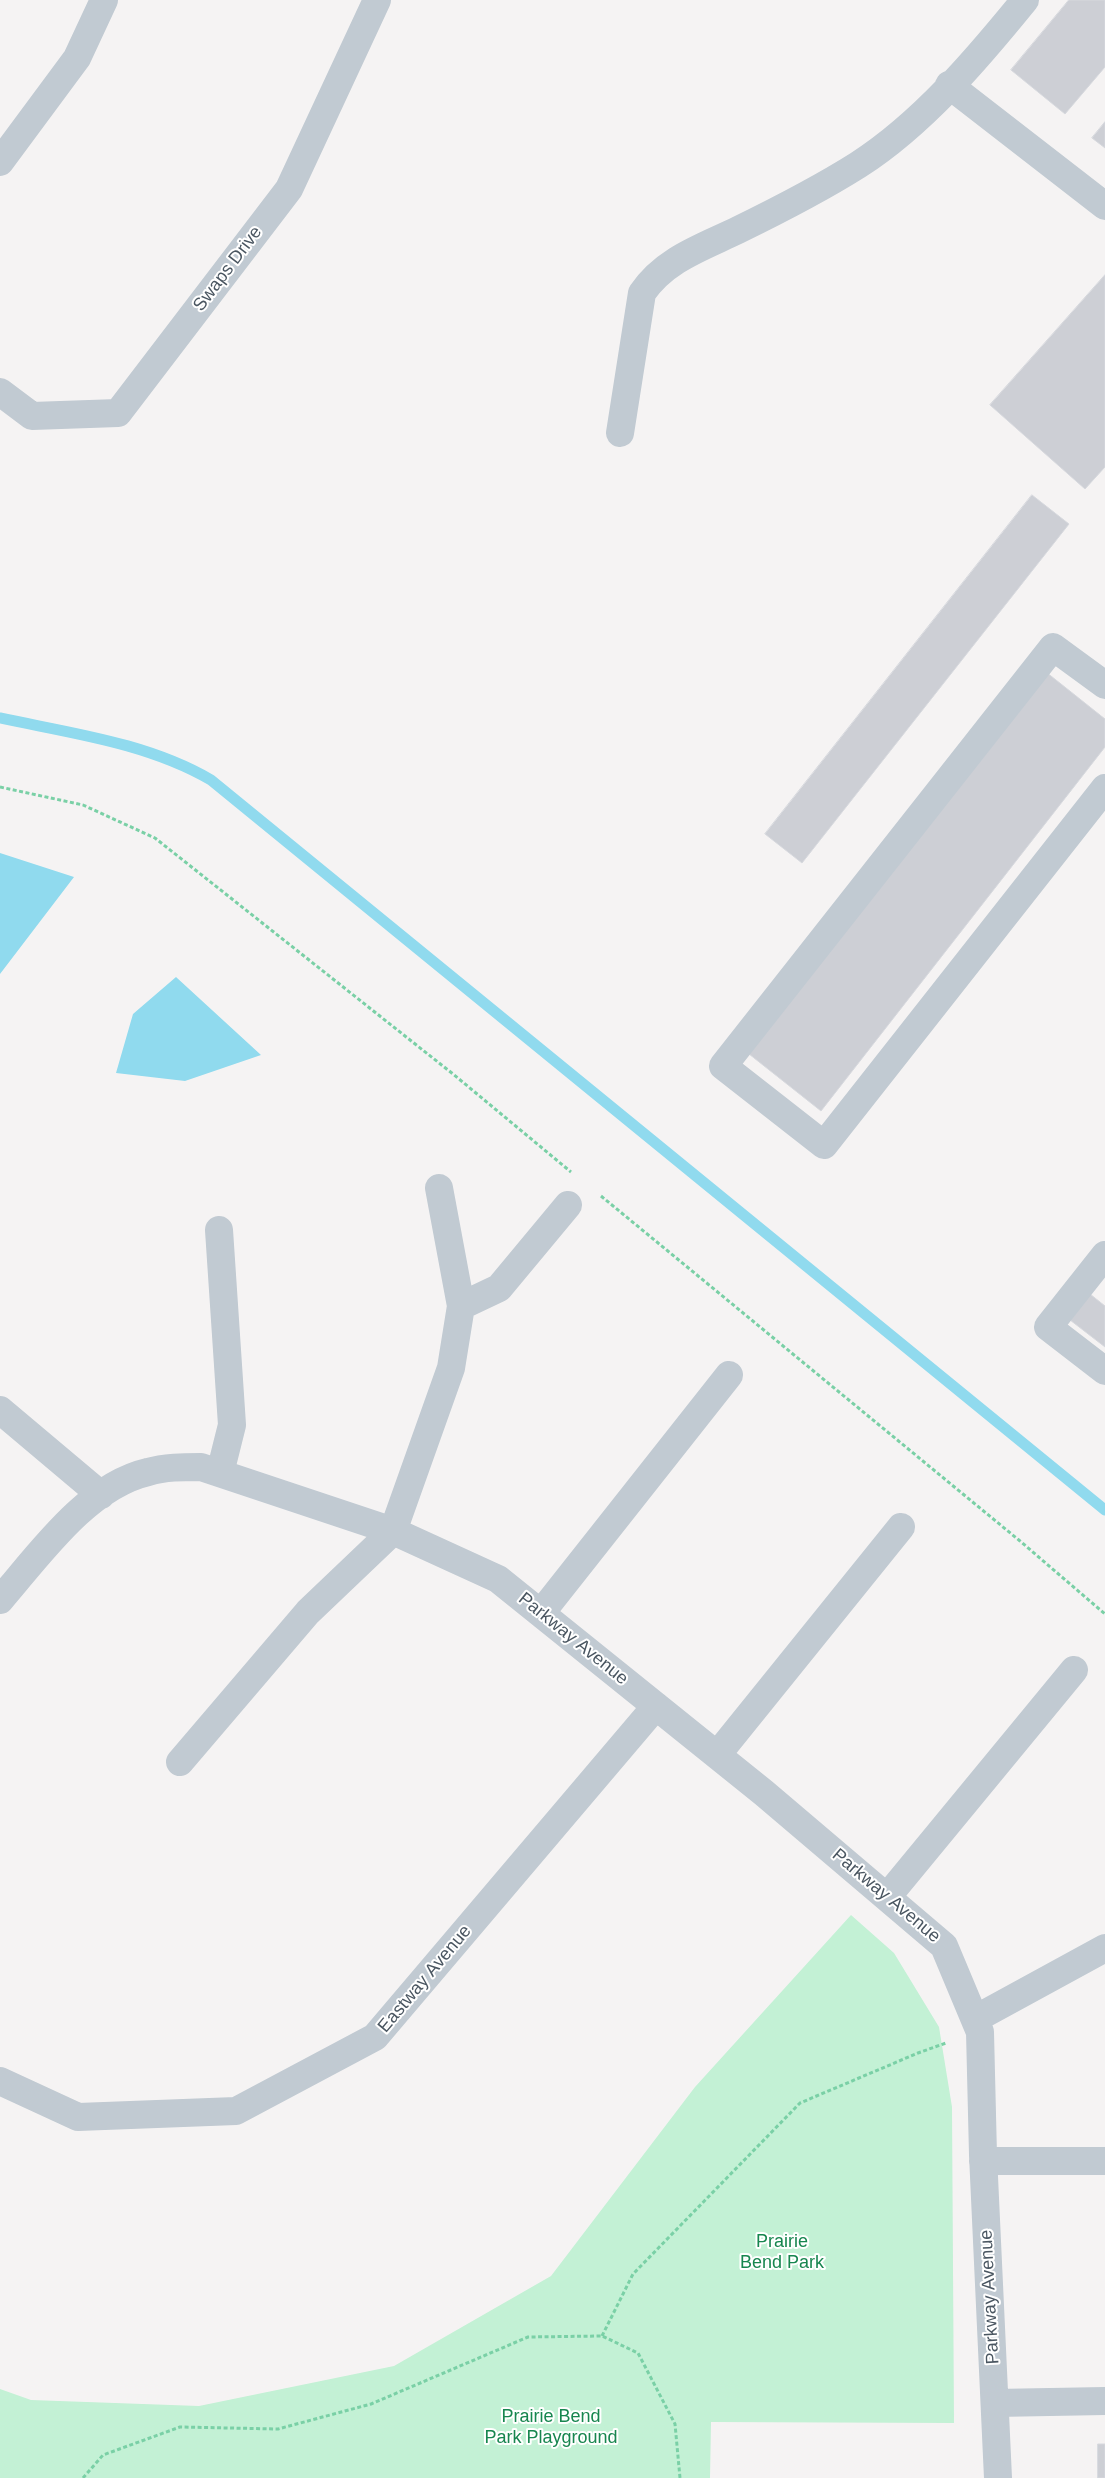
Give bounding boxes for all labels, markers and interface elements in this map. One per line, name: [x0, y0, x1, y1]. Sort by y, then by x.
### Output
street label: Swaps Drive: [189, 222, 267, 316]
street label: Parkway Avenue: [514, 1588, 632, 1690]
street label: Parkway Avenue: [827, 1844, 945, 1948]
street label: Eastway Avenue: [374, 1921, 476, 2037]
street label: Parkway Avenue: [976, 2229, 1004, 2365]
park label: Prairie Bend Park: [740, 2231, 824, 2274]
park label: Prairie Bend Park Playground: [484, 2406, 618, 2448]

